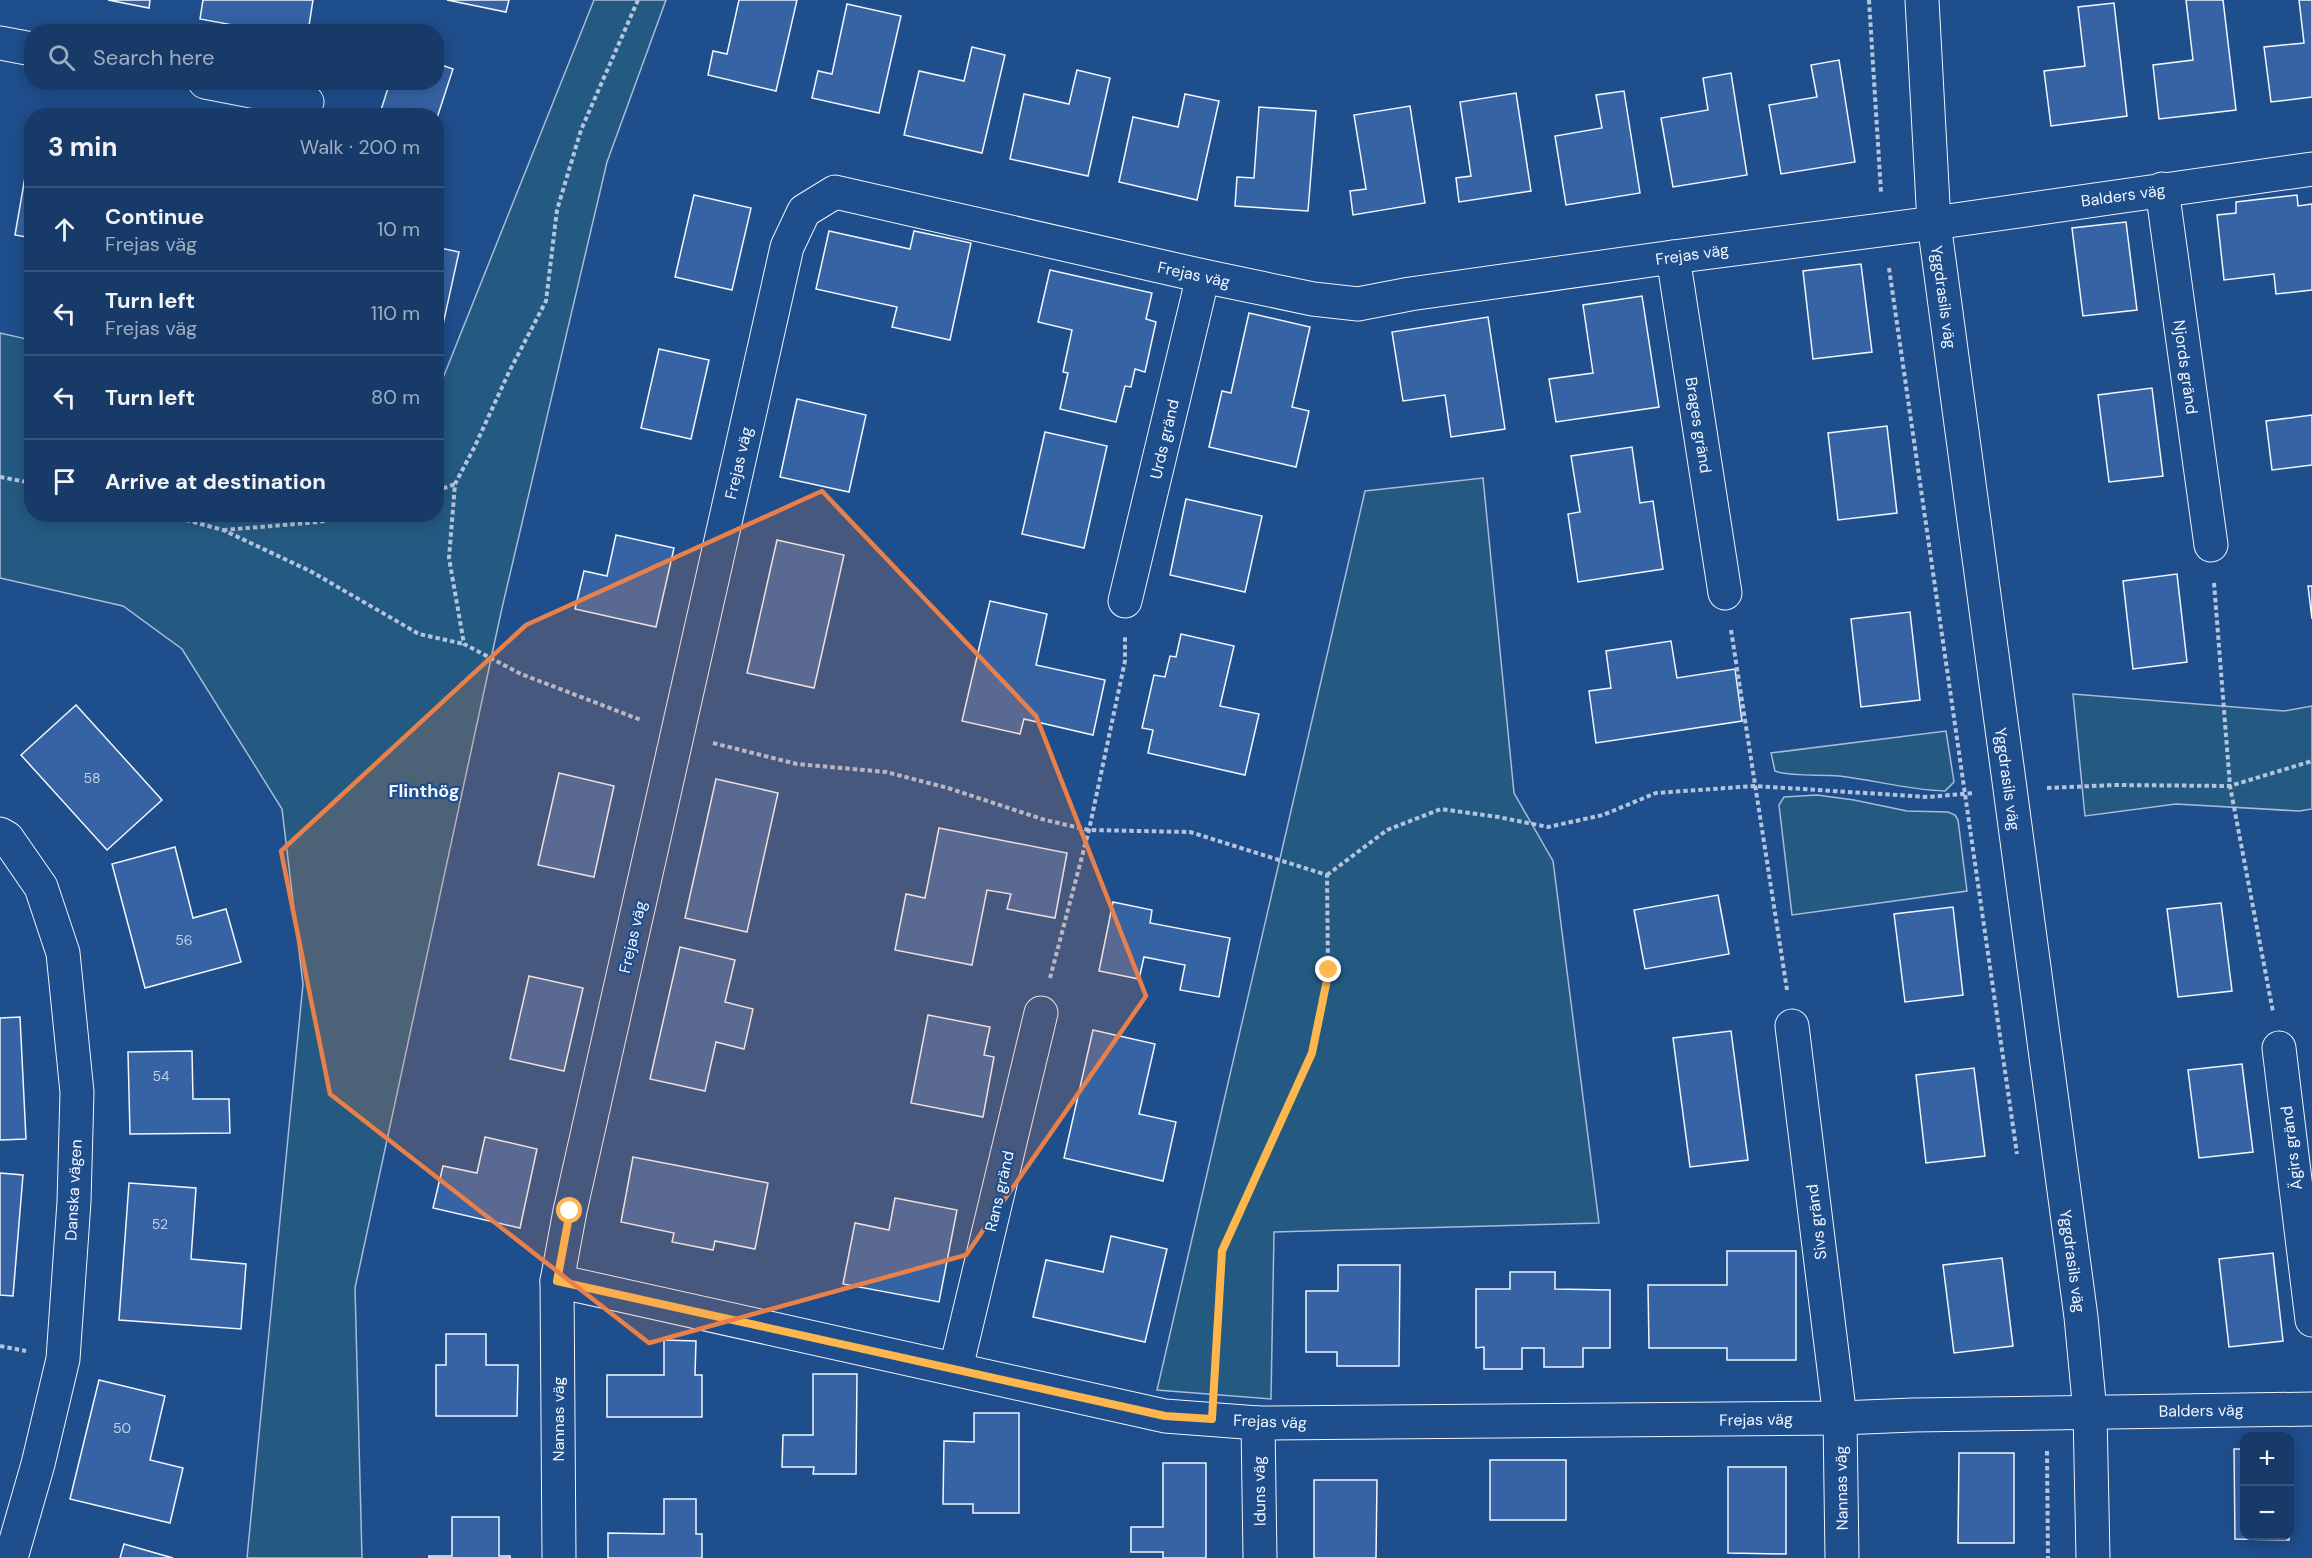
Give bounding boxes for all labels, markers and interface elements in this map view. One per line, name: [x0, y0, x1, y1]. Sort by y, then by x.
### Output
search box: [24, 24, 444, 90]
icon: search: [45, 41, 78, 74]
text: Search here: [93, 43, 214, 72]
text: 3 min: [48, 130, 117, 164]
text: Walk · 200 m: [300, 134, 420, 160]
street label: Balders väg: [2080, 179, 2167, 212]
text: Continue: [105, 202, 204, 231]
icon: ahead: [48, 213, 81, 246]
text: 10 m: [377, 216, 420, 242]
text: Frejas väg: [105, 231, 197, 257]
street label: Frejas väg: [1654, 239, 1730, 270]
street label: Yggdrasils väg: [1926, 244, 1961, 350]
street label: Frejas väg: [1156, 257, 1232, 292]
text: Turn left: [105, 286, 195, 315]
icon: left: [48, 297, 81, 330]
text: 110 m: [371, 300, 420, 326]
text: Frejas väg: [105, 315, 197, 341]
street label: Njords gränd: [2168, 319, 2203, 416]
street label: Brages gränd: [1681, 376, 1716, 475]
icon: left: [48, 381, 81, 414]
text: Turn left: [105, 383, 195, 412]
text: 80 m: [371, 384, 420, 410]
street label: Urds gränd: [1145, 397, 1184, 481]
street label: Frejas väg: [720, 425, 757, 501]
icon: arrive: [48, 465, 81, 498]
text: Arrive at destination: [105, 467, 326, 496]
street label: Yggdrasils väg: [1990, 726, 2025, 832]
house number: 58: [83, 769, 101, 787]
district label: Flinthög: [389, 779, 459, 803]
street label: Frejas väg: [614, 899, 651, 975]
house number: 56: [175, 931, 193, 949]
route end: [1315, 956, 1341, 982]
house number: 54: [152, 1067, 170, 1085]
street label: Ägirs gränd: [2276, 1105, 2307, 1191]
street label: Danska vägen: [60, 1139, 87, 1241]
street label: Rans gränd: [980, 1149, 1019, 1234]
street label: Sivs gränd: [1801, 1183, 1832, 1261]
route start: [556, 1197, 582, 1223]
street label: Yggdrasils väg: [2055, 1208, 2090, 1314]
house number: 52: [152, 1215, 168, 1233]
street label: Nannas väg: [548, 1377, 569, 1461]
street label: Balders väg: [2158, 1399, 2244, 1422]
street label: Frejas väg: [1719, 1408, 1793, 1431]
street label: Frejas väg: [1233, 1410, 1307, 1433]
house number: 50: [113, 1419, 131, 1437]
map controls: [2240, 1432, 2294, 1540]
button: +: [2240, 1432, 2294, 1486]
street label: Nannas väg: [1830, 1445, 1853, 1531]
street label: Iduns väg: [1248, 1456, 1271, 1526]
button: −: [2240, 1486, 2294, 1540]

